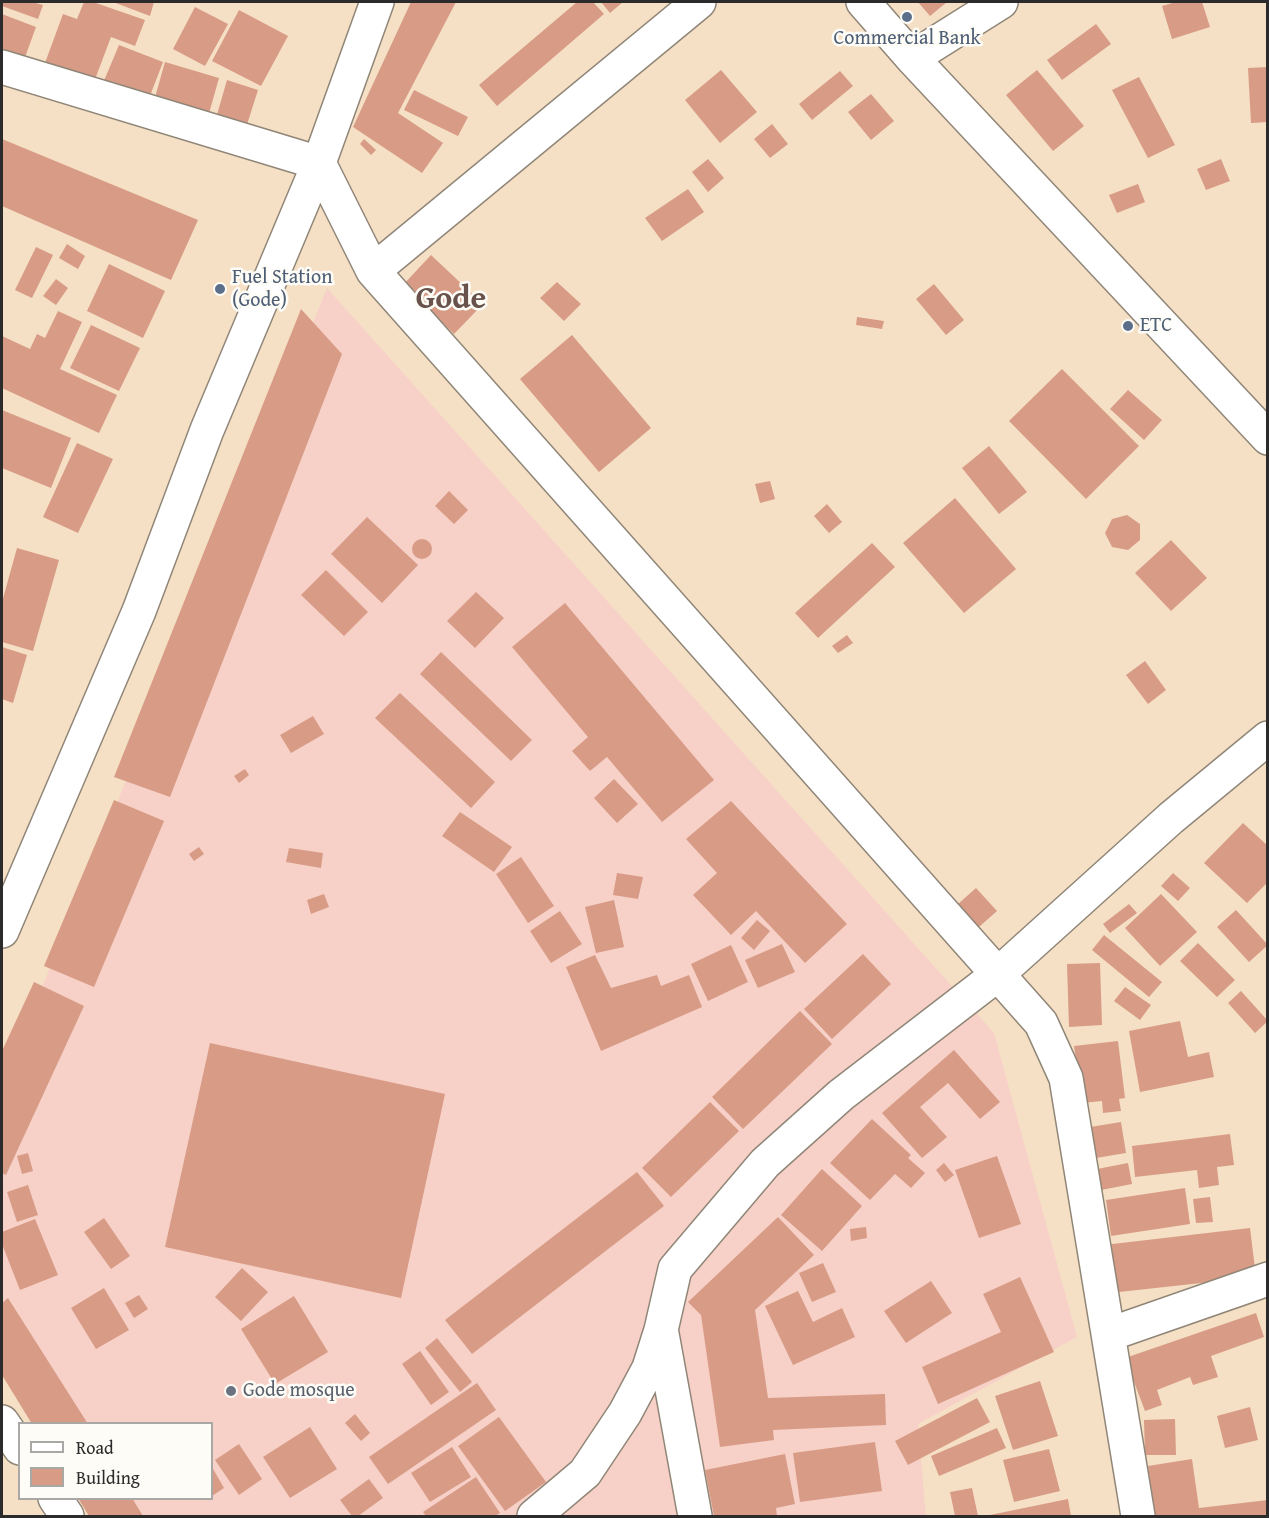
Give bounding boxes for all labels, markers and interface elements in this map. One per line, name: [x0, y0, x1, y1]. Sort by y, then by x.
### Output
marker: Commercial Bank: [900, 10, 914, 24]
place label: Commercial Bank: [833, 27, 981, 51]
place label: Fuel Station (Gode): [232, 266, 332, 313]
district label: Gode: [416, 281, 486, 319]
marker: Fuel Station (Gode): [213, 282, 227, 296]
place label: ETC: [1140, 314, 1172, 338]
marker: ETC: [1121, 319, 1135, 333]
place label: Gode mosque: [243, 1379, 355, 1403]
marker: Gode mosque: [224, 1384, 238, 1398]
legend: [18, 1422, 213, 1500]
text: Road: [76, 1434, 114, 1461]
text: Building: [76, 1464, 140, 1491]

